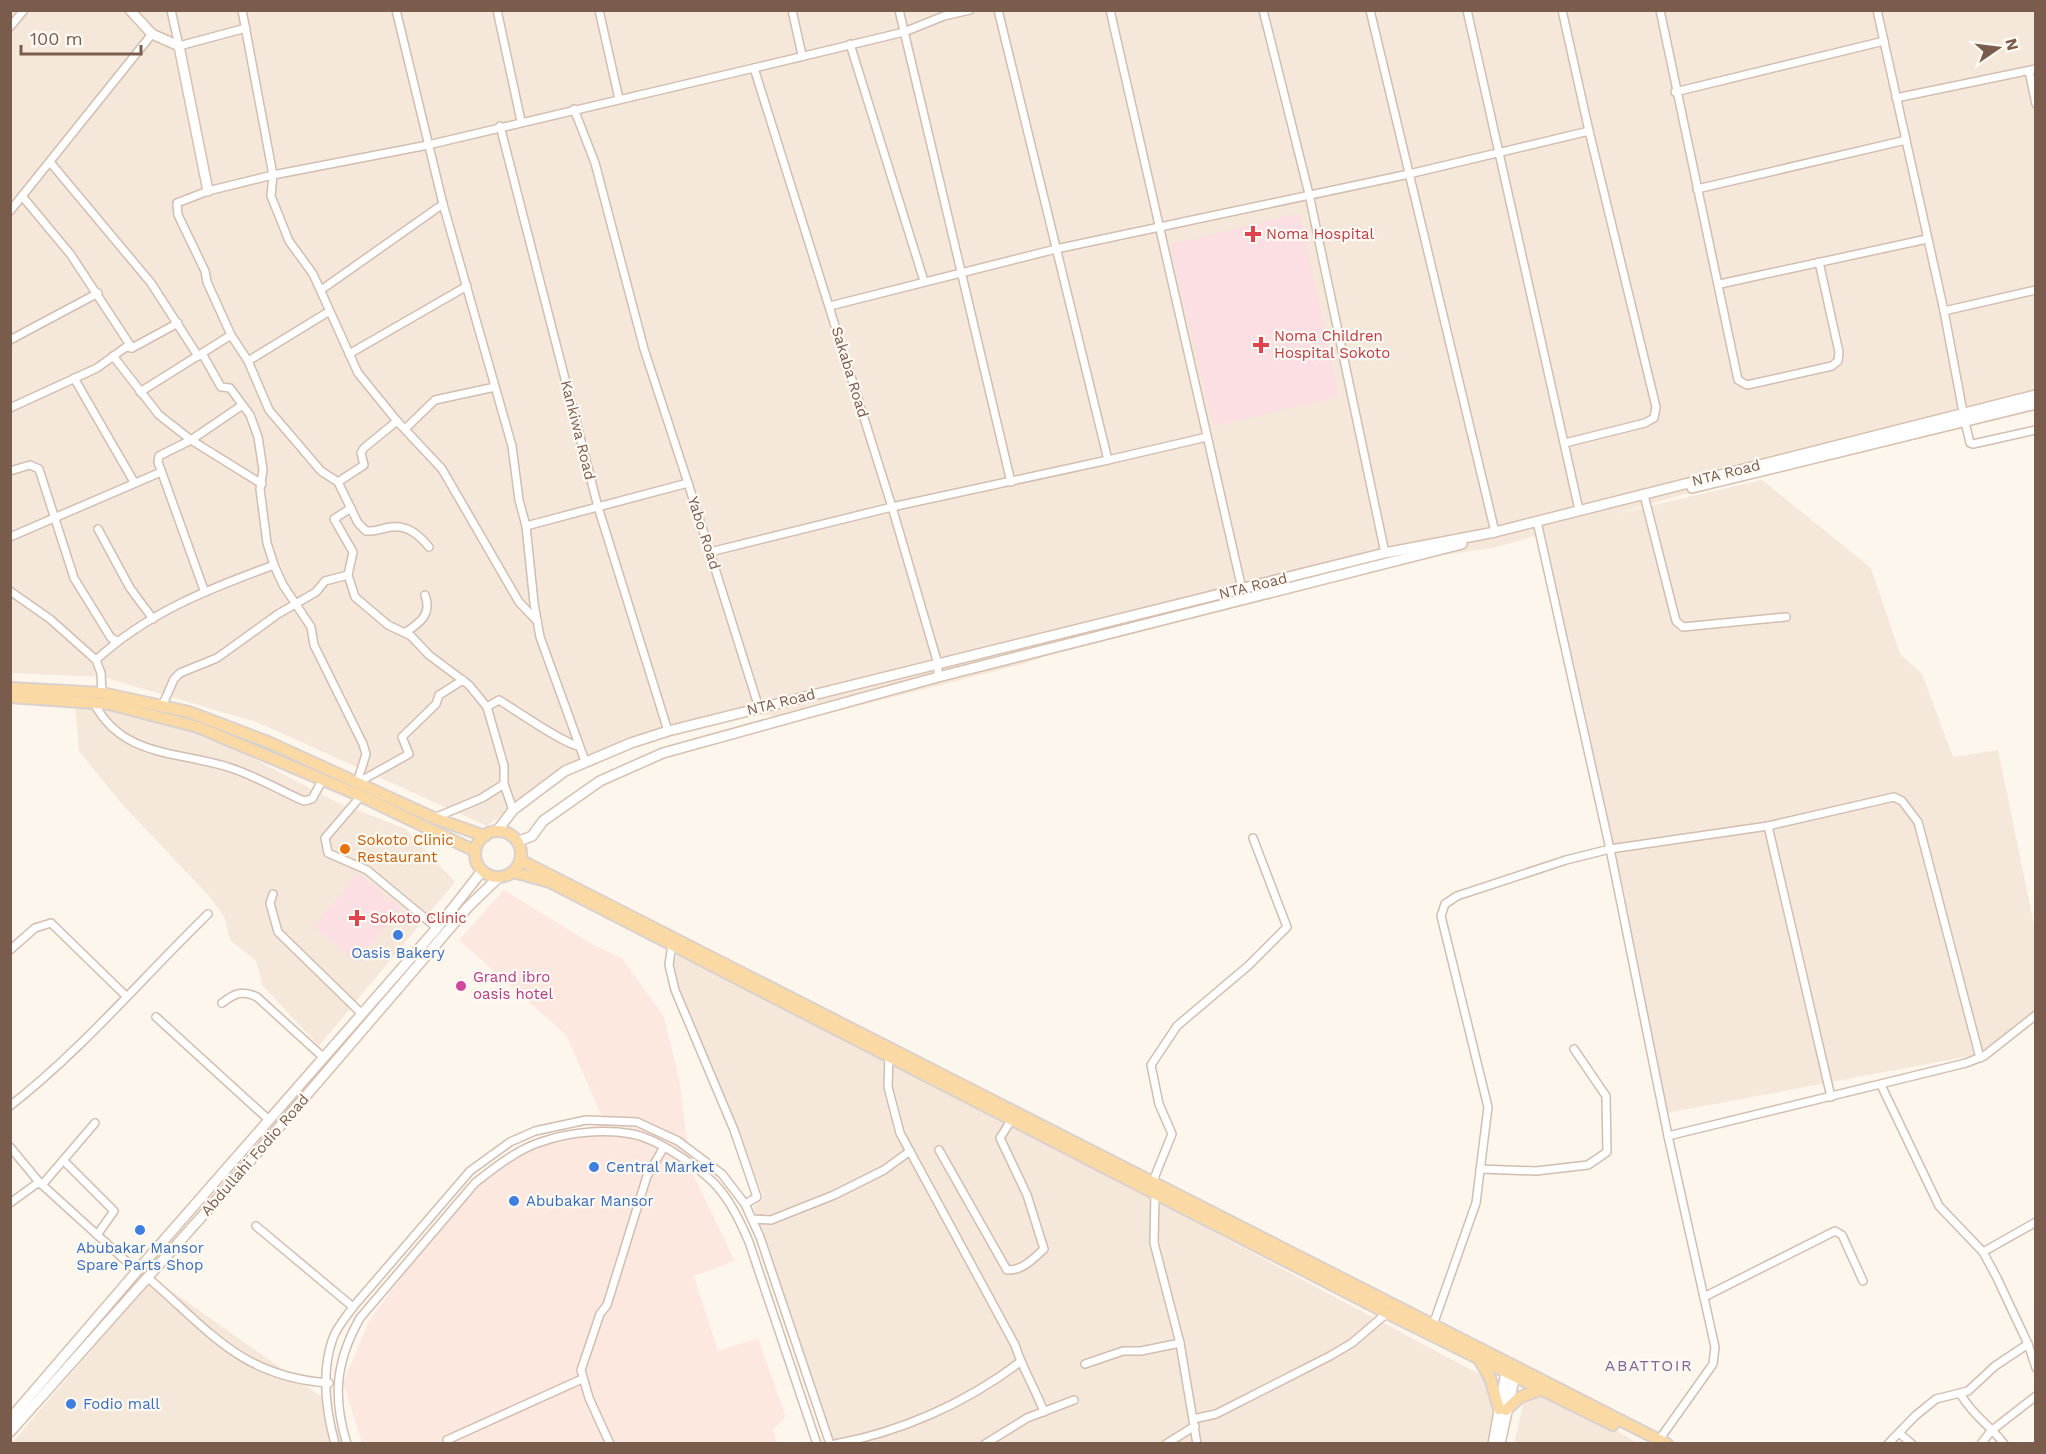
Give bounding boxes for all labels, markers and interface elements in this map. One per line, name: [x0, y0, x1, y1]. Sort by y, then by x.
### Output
scale bar: [21, 18, 141, 56]
north arrow: [1968, 18, 2028, 78]
text: 100 m: [30, 28, 83, 49]
text: N: [2001, 36, 2023, 53]
marker: Noma Hospital: [1244, 225, 1262, 243]
place label: Noma Hospital: [1266, 225, 1374, 243]
street label: Sakaba Road: [828, 324, 872, 420]
place label: Noma Children Hospital Sokoto: [1274, 327, 1390, 362]
marker: Noma Children Hospital Sokoto: [1252, 336, 1270, 354]
street label: Kankiwa Road: [557, 378, 599, 482]
street label: NTA Road: [1690, 456, 1762, 490]
street label: Yabo Road: [684, 494, 724, 572]
street label: NTA Road: [1217, 569, 1289, 603]
street label: NTA Road: [745, 685, 817, 719]
place label: Sokoto Clinic Restaurant: [357, 831, 454, 866]
marker: Sokoto Clinic Restaurant: [338, 842, 352, 856]
marker: Sokoto Clinic: [348, 909, 366, 927]
place label: Sokoto Clinic: [370, 909, 467, 927]
marker: Oasis Bakery: [391, 928, 405, 942]
place label: Oasis Bakery: [351, 944, 445, 962]
place label: Grand ibro oasis hotel: [473, 968, 553, 1003]
marker: Grand ibro oasis hotel: [454, 979, 468, 993]
street label: Abdullahi Fodio Road: [197, 1090, 313, 1220]
place label: Central Market: [606, 1158, 715, 1176]
marker: Central Market: [587, 1160, 601, 1174]
place label: Abubakar Mansor: [526, 1192, 654, 1210]
marker: Abubakar Mansor: [507, 1194, 521, 1208]
marker: Abubakar Mansor Spare Parts Shop: [133, 1223, 147, 1237]
place label: Abubakar Mansor Spare Parts Shop: [76, 1239, 204, 1274]
district label: ABATTOIR: [1605, 1356, 1693, 1375]
place label: Fodio mall: [83, 1395, 160, 1413]
marker: Fodio mall: [64, 1397, 78, 1411]

